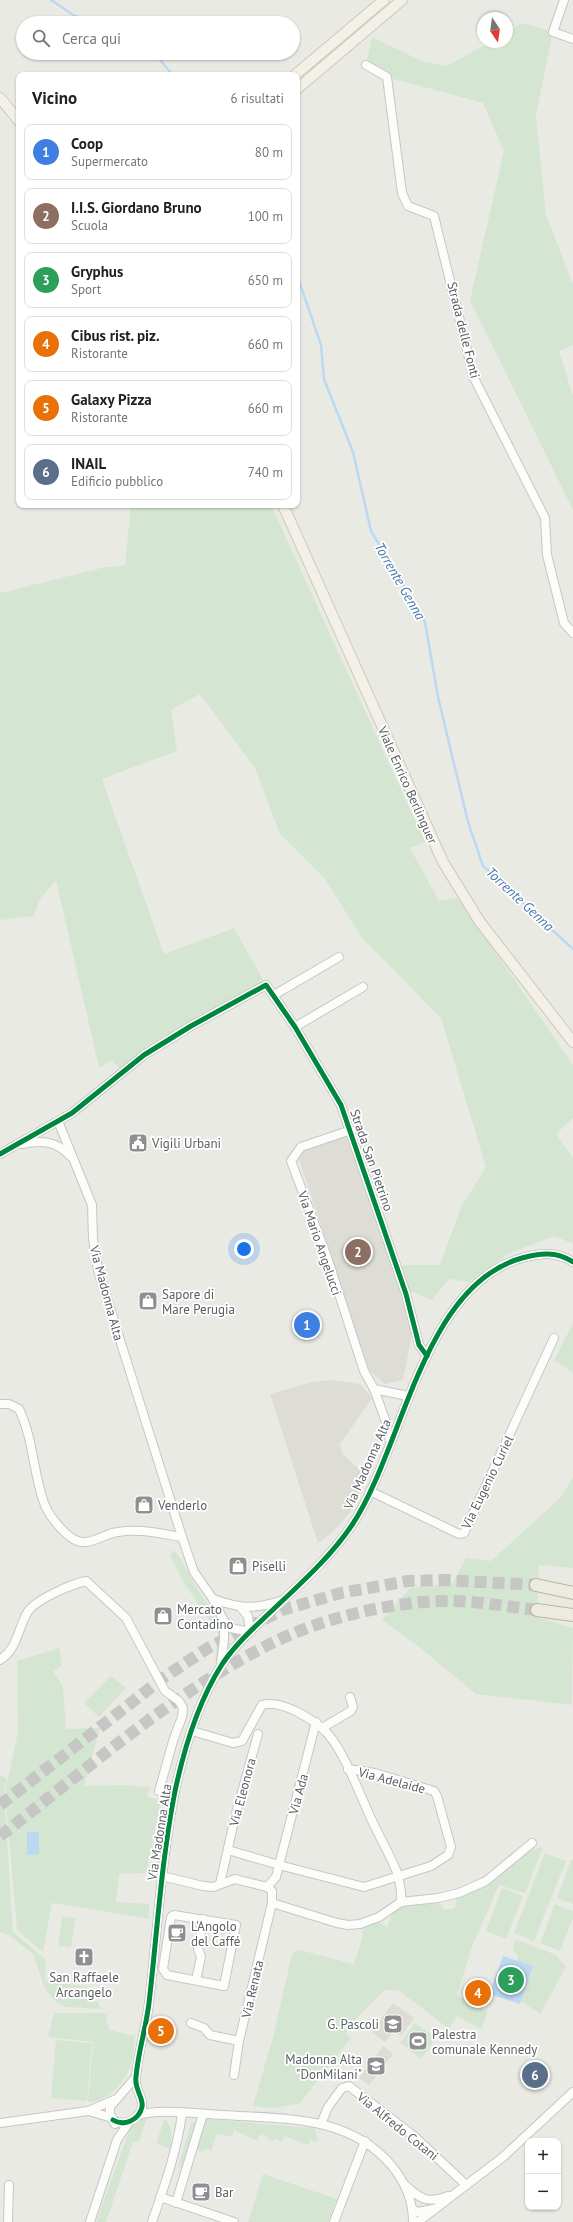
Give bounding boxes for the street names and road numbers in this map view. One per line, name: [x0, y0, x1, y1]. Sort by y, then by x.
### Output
street label: Strada delle Fonti: [443, 280, 484, 380]
street label: Viale Enrico Berlinguer: [374, 723, 441, 847]
street label: Strada San Pietrino: [346, 1107, 397, 1213]
street label: Via Mario Angelucci: [293, 1188, 345, 1298]
street label: Via Madonna Alta: [85, 1243, 127, 1342]
street label: Via Madonna Alta: [339, 1416, 395, 1513]
street label: Via Eugenio Curiel: [457, 1433, 518, 1533]
street label: Via Eleonora: [225, 1756, 260, 1829]
street label: Via Adelaide: [355, 1763, 427, 1798]
street label: Via Ada: [285, 1772, 312, 1817]
street label: Via Madonna Alta: [143, 1783, 176, 1883]
street label: Via Renata: [237, 1958, 267, 2021]
street label: Via Alfredo Cotani: [353, 2088, 442, 2164]

